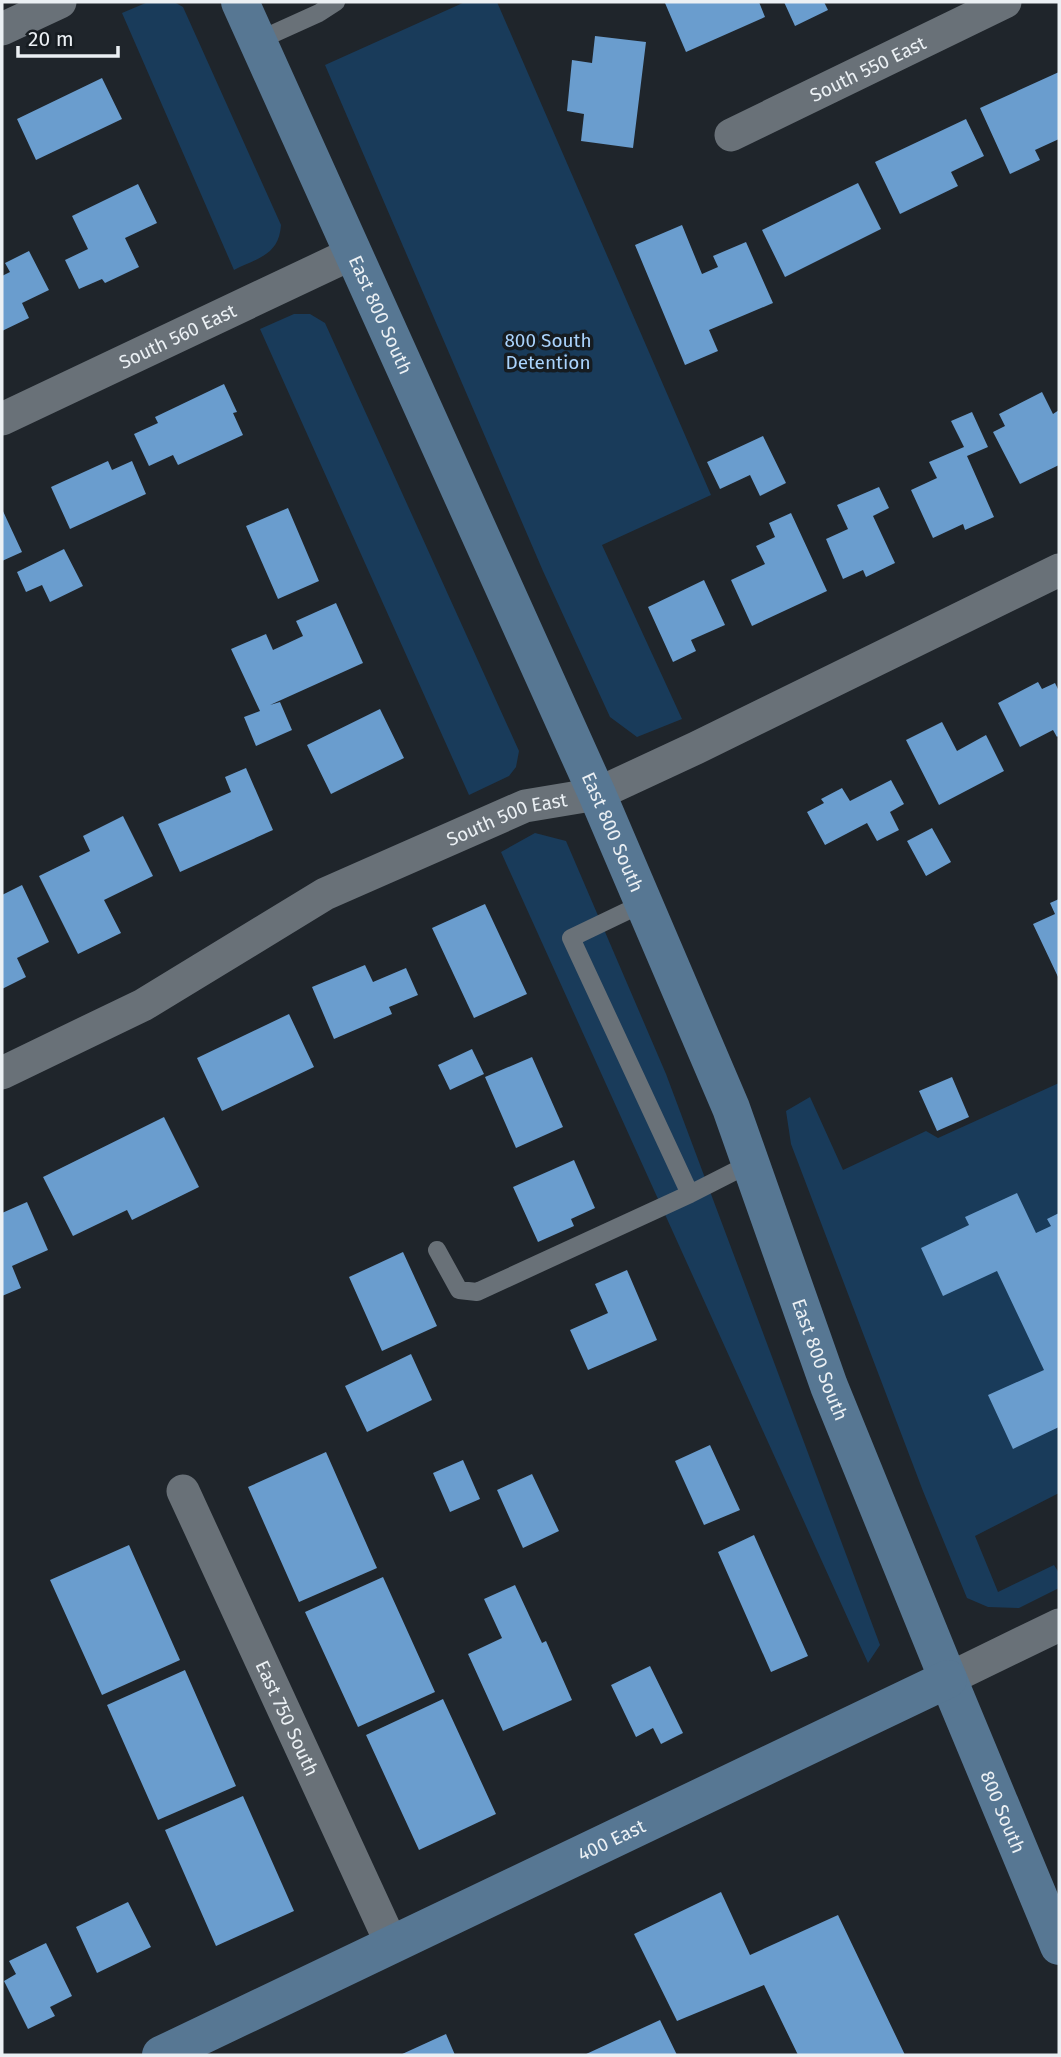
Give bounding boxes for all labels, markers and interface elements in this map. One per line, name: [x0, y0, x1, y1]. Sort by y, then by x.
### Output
scale bar: [18, 14, 117, 58]
text: 20 m: [28, 26, 74, 52]
street label: South 550 East: [806, 31, 930, 106]
street label: East 800 South: [344, 252, 418, 378]
street label: South 560 East: [115, 299, 240, 374]
park label: 800 South Detention: [504, 329, 592, 374]
street label: East 800 South: [577, 768, 649, 895]
street label: South 500 East: [443, 788, 569, 851]
street label: East 800 South: [788, 1295, 853, 1424]
street label: East 750 South: [251, 1657, 324, 1780]
street label: 800 South: [976, 1767, 1031, 1857]
street label: 400 East: [574, 1814, 649, 1866]

